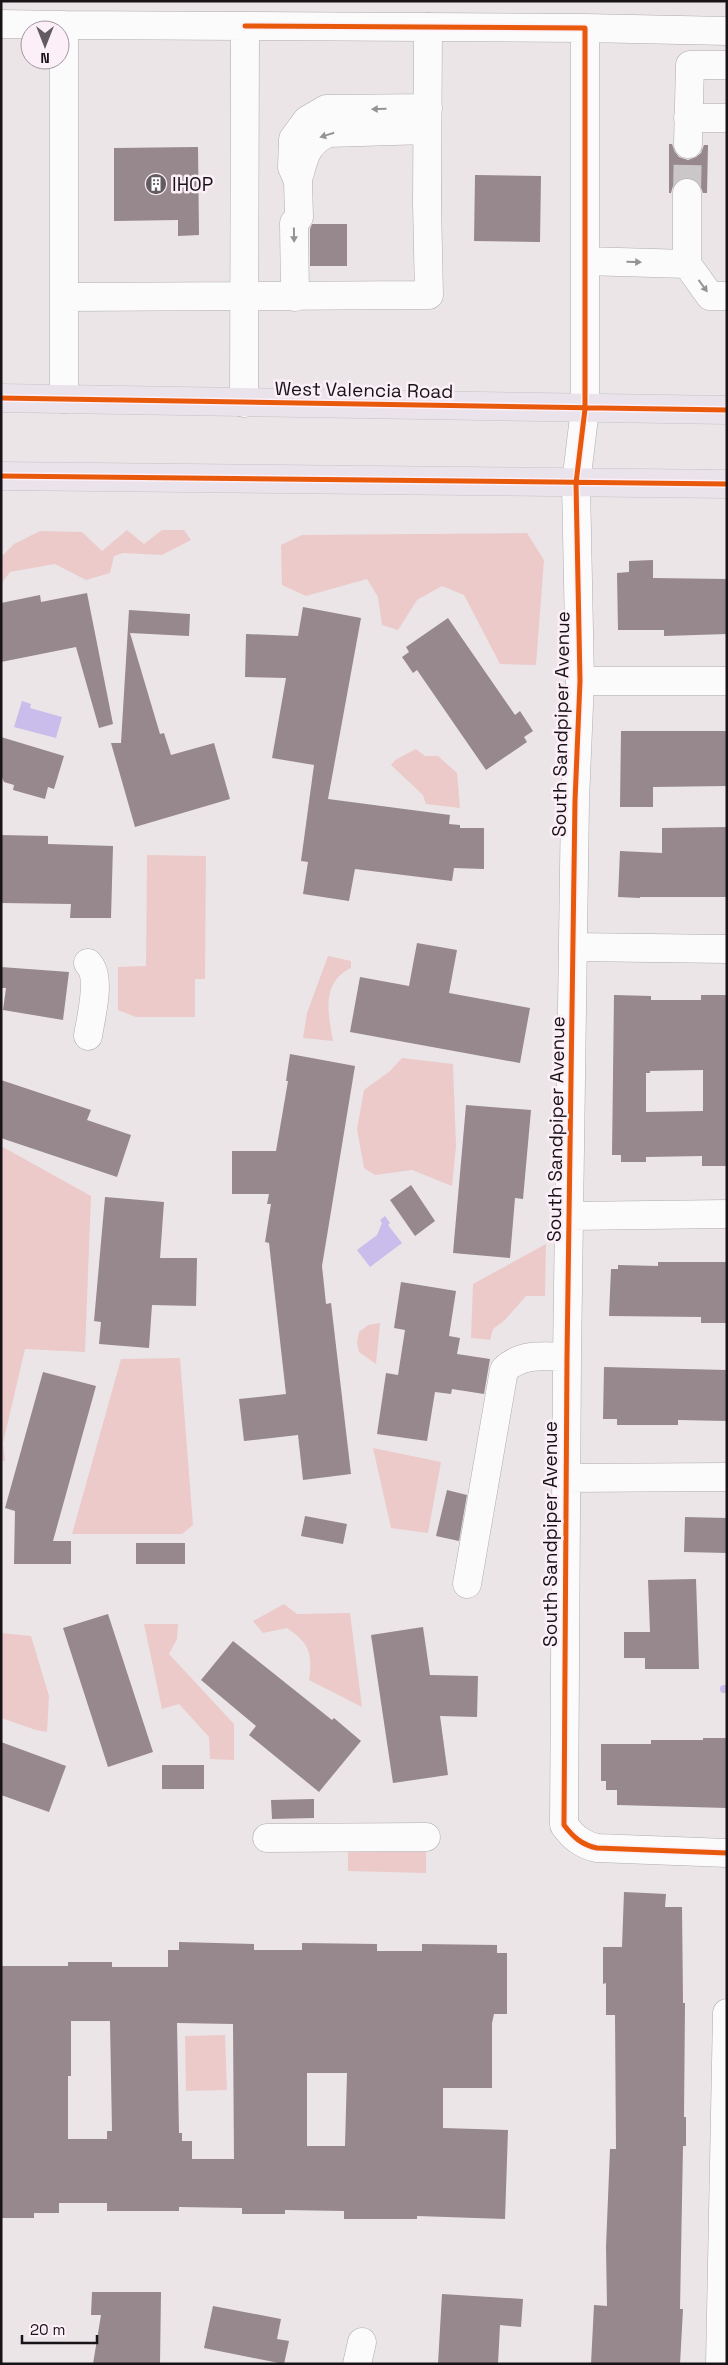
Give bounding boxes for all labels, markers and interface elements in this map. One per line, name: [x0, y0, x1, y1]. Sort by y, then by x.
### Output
north arrow: [20, 20, 70, 70]
text: N: [40, 49, 50, 67]
one-way arrow: [371, 105, 387, 113]
one-way arrow: [319, 131, 334, 139]
building icon: IHOP: [144, 172, 168, 196]
place label: IHOP: [172, 172, 213, 197]
one-way arrow: [290, 227, 298, 243]
one-way arrow: [626, 259, 642, 267]
one-way arrow: [698, 280, 708, 293]
street label: West Valencia Road: [274, 376, 454, 404]
street label: South Sandpiper Avenue: [547, 611, 575, 837]
street label: South Sandpiper Avenue: [542, 1016, 570, 1242]
street label: South Sandpiper Avenue: [538, 1421, 563, 1647]
scale bar: [22, 2312, 98, 2344]
text: 20 m: [30, 2320, 65, 2339]

